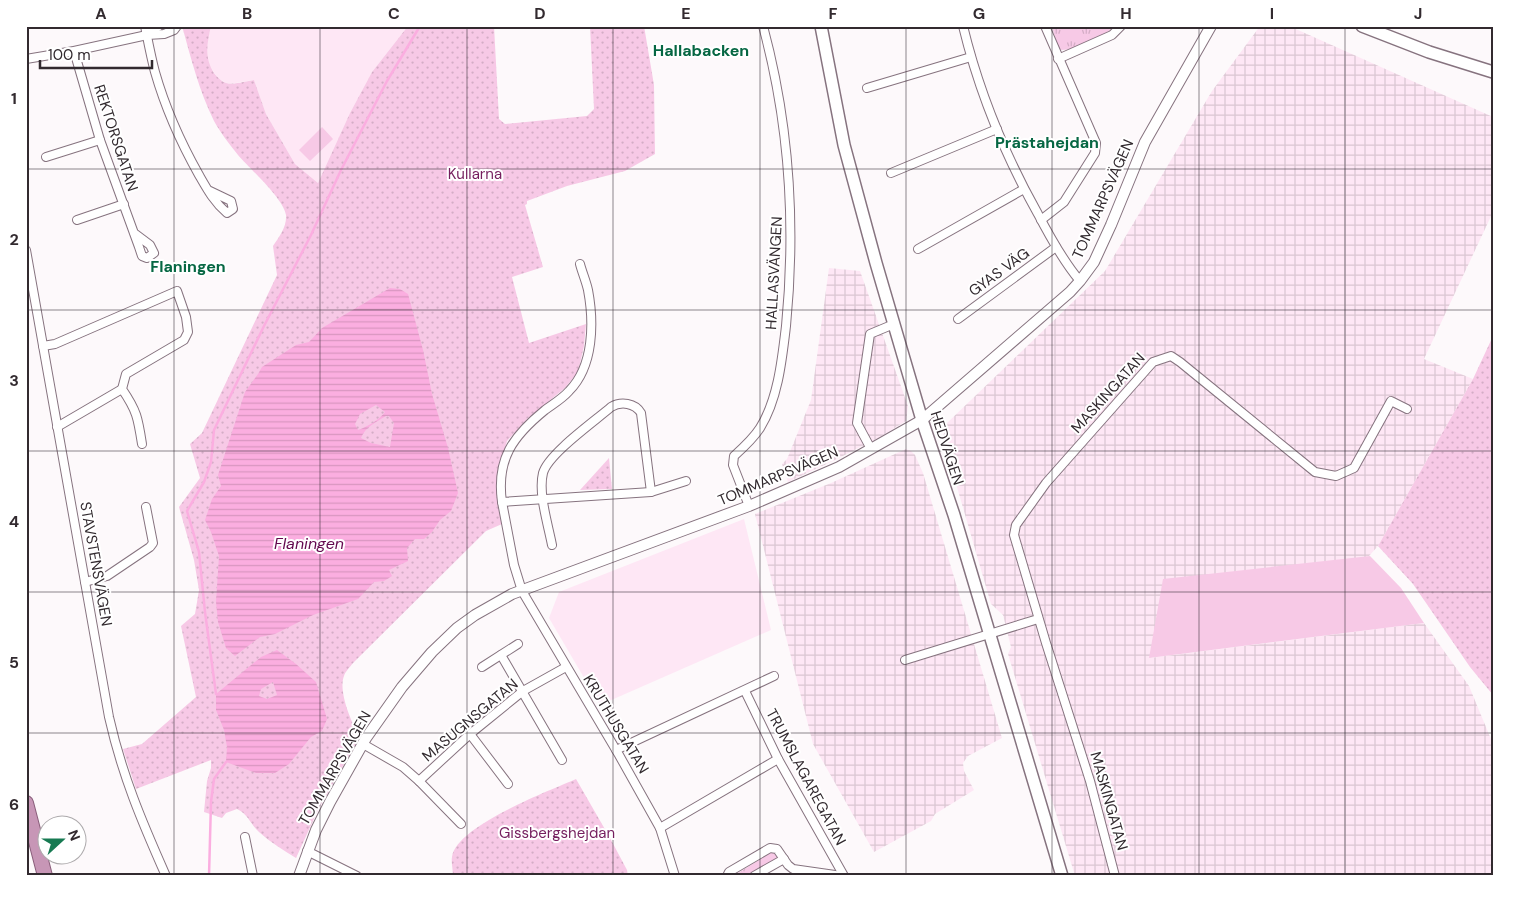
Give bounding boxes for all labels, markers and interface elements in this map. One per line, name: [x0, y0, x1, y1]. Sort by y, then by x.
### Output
text: A: [95, 3, 107, 24]
text: B: [242, 3, 252, 24]
text: C: [388, 3, 400, 24]
text: D: [534, 3, 546, 24]
text: E: [681, 3, 691, 24]
text: F: [829, 3, 838, 24]
text: G: [973, 3, 985, 24]
text: H: [1120, 3, 1132, 24]
text: I: [1270, 3, 1274, 24]
text: J: [1414, 3, 1422, 24]
scale bar: [40, 38, 152, 70]
district label: Hallabacken: [653, 40, 749, 61]
text: 100 m: [48, 45, 91, 65]
street label: REKTORSGATAN: [89, 82, 143, 194]
text: 1: [11, 88, 17, 109]
district label: Prästahejdan: [995, 132, 1099, 153]
street label: TOMMARPSVÄGEN: [1068, 136, 1138, 262]
park label: Kullarna: [448, 164, 502, 184]
street label: HALLASVÄNGEN: [761, 216, 787, 330]
text: 2: [9, 229, 19, 250]
street label: GYAS VÄG: [965, 243, 1033, 301]
district label: Flaningen: [150, 256, 226, 277]
street label: MASKINGATAN: [1067, 349, 1149, 437]
text: 3: [9, 370, 19, 391]
street label: HEDVÄGEN: [926, 408, 968, 488]
street label: TOMMARPSVÄGEN: [715, 442, 841, 510]
street label: STAVSTENSVÄGEN: [75, 500, 117, 628]
text: 4: [9, 511, 19, 532]
water label: Flaningen: [274, 533, 344, 554]
text: 5: [9, 652, 19, 673]
street label: KRUTHUSGATAN: [578, 671, 654, 777]
street label: MASUGNSGATAN: [418, 674, 522, 766]
street label: TRUMSLAGAREGATAN: [761, 705, 851, 849]
street label: TOMMARPSVÄGEN: [294, 707, 376, 829]
street label: MASKINGATAN: [1085, 749, 1133, 853]
text: 6: [9, 794, 19, 815]
north arrow: [38, 814, 88, 864]
park label: Gissbergshejdan: [499, 823, 615, 843]
text: N: [64, 827, 84, 843]

